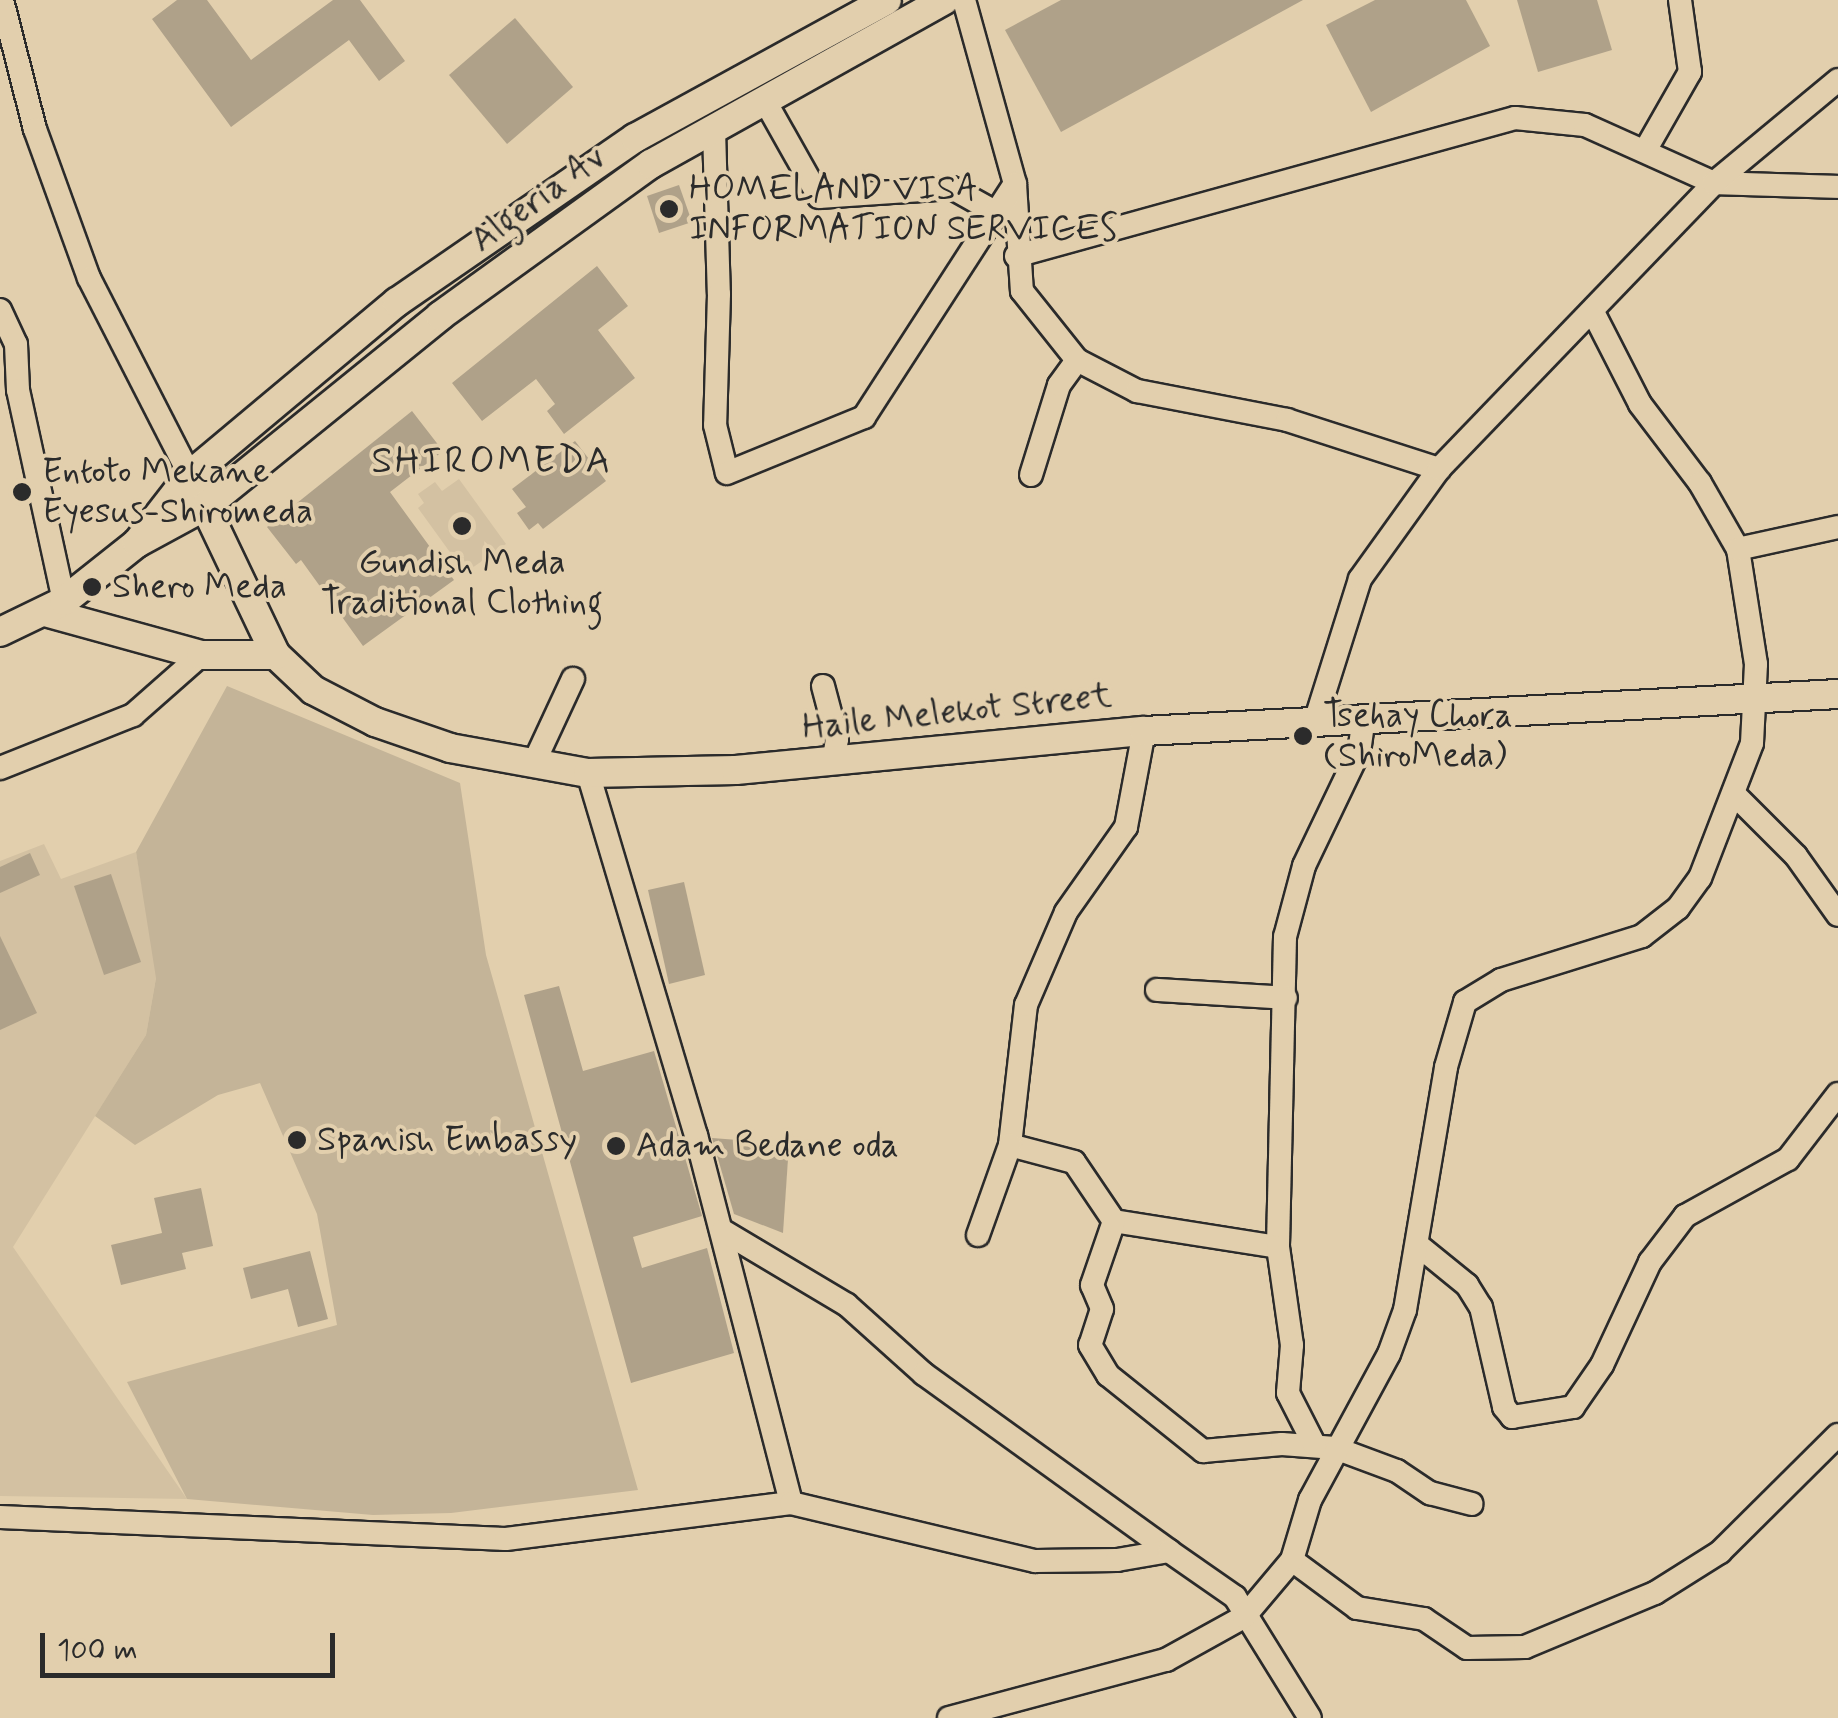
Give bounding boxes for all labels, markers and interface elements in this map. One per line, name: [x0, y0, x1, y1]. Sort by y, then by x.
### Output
street label: Algeria Av: [463, 137, 613, 261]
place label: HOMELAND VISA INFORMATION SERVICES: [689, 168, 1115, 250]
marker: HOMELAND VISA INFORMATION SERVICES: [658, 198, 680, 220]
district label: SHIROMEDA: [372, 439, 612, 485]
place label: Entoto Mekane Eyesus-Shiromeda: [42, 451, 313, 533]
marker: Entoto Mekane Eyesus-Shiromeda: [11, 481, 33, 503]
marker: Gundish Meda Traditional Clothing: [451, 515, 473, 537]
place label: Gundish Meda Traditional Clothing: [320, 542, 604, 624]
place label: Shero Meda: [112, 566, 287, 608]
marker: Shero Meda: [81, 576, 103, 598]
street label: Haile Melekot Street: [798, 675, 1116, 749]
place label: Tsehay Chora (ShiroMeda): [1323, 695, 1517, 777]
marker: Tsehay Chora (ShiroMeda): [1292, 725, 1314, 747]
place label: Spanish Embassy: [317, 1119, 577, 1161]
place label: Adam Bedane oda: [636, 1125, 910, 1167]
marker: Spanish Embassy: [286, 1129, 308, 1151]
marker: Adam Bedane oda: [605, 1135, 627, 1157]
scale bar: [45, 1613, 340, 1675]
text: 100 m: [57, 1631, 138, 1670]

